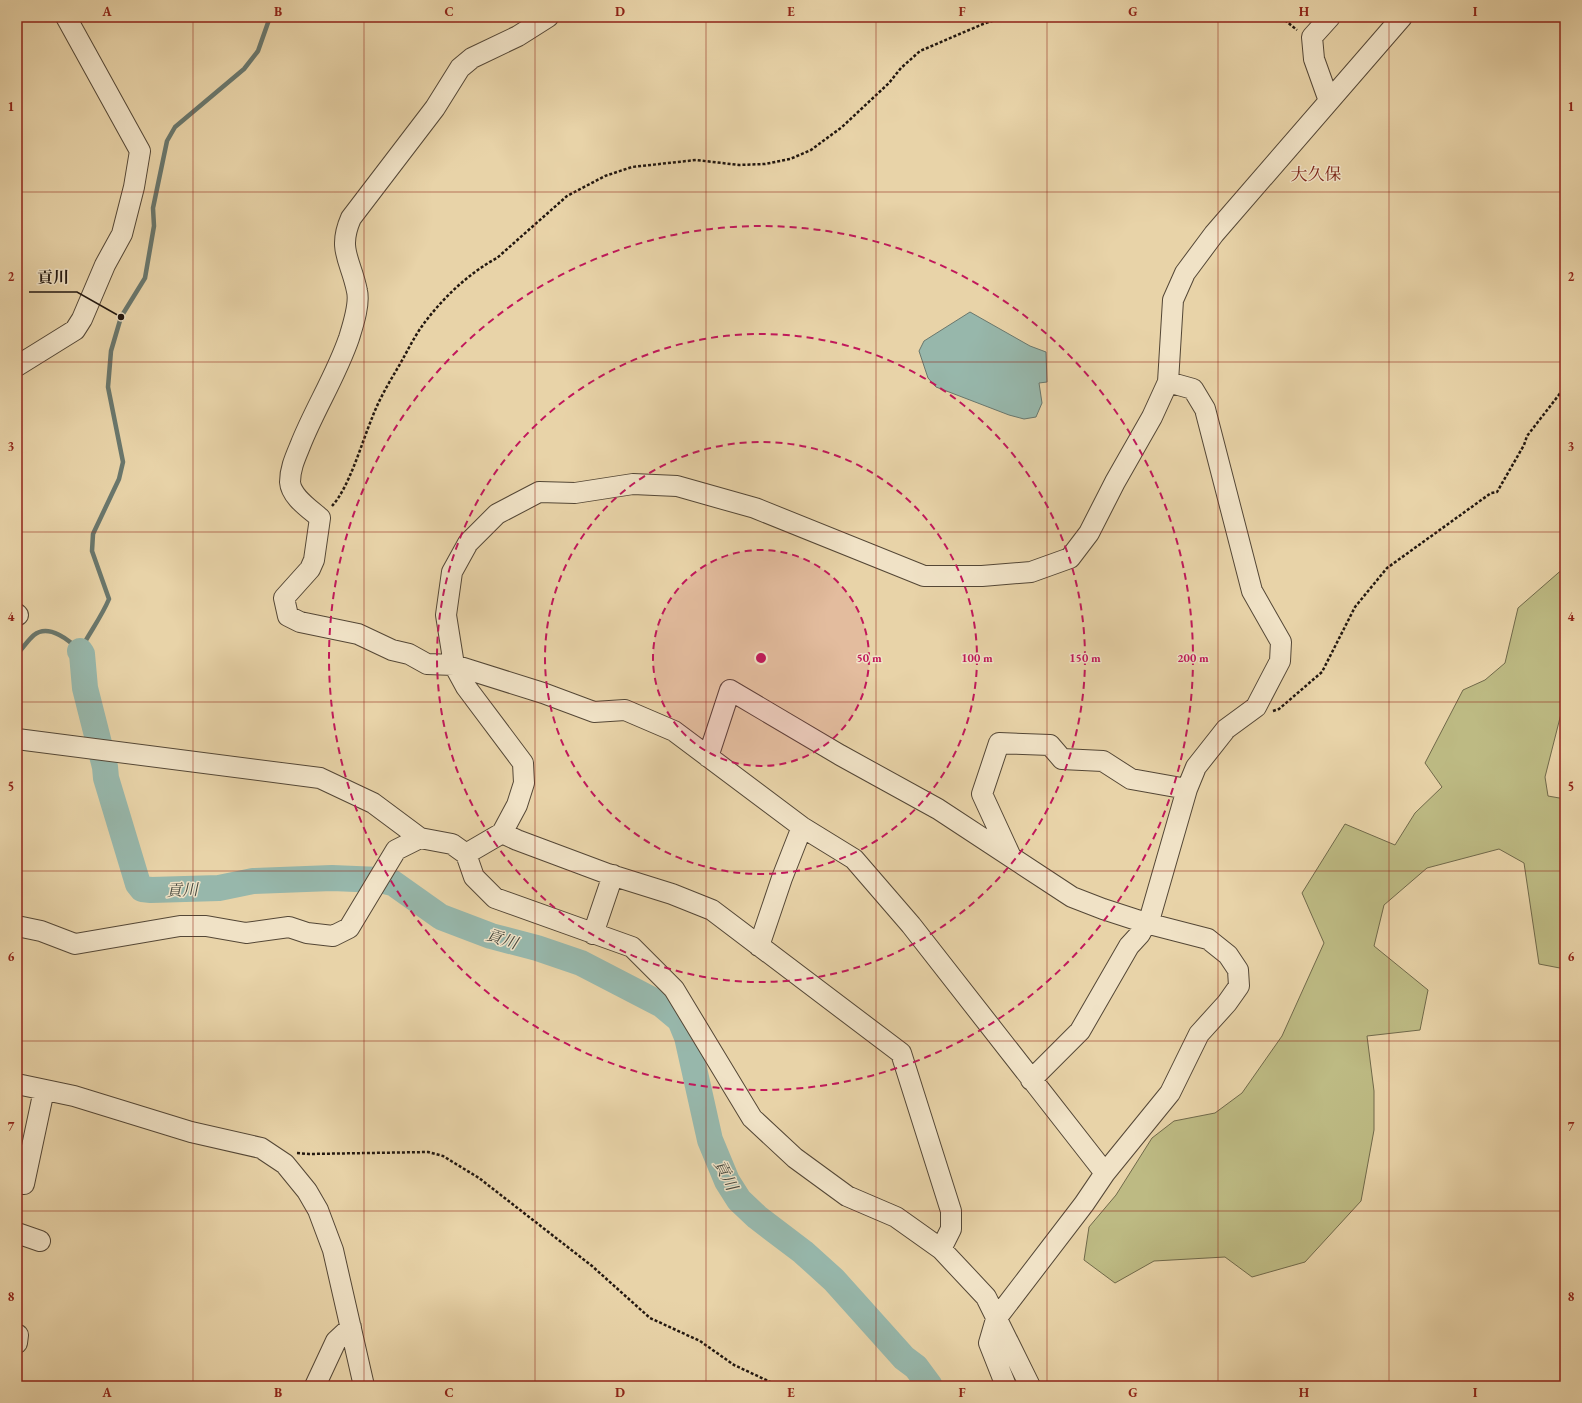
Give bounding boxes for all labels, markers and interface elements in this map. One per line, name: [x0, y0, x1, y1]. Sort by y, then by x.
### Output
text: A: [101, 3, 112, 20]
text: B: [274, 3, 282, 20]
text: C: [444, 3, 454, 20]
text: D: [615, 3, 625, 20]
text: E: [787, 3, 795, 20]
text: F: [958, 3, 966, 20]
text: G: [1128, 3, 1138, 20]
text: H: [1299, 3, 1310, 20]
text: I: [1473, 3, 1478, 20]
text: 1: [8, 98, 15, 115]
text: 1: [1568, 98, 1575, 115]
district label: 大久保: [1291, 163, 1342, 185]
callout: 貢川: [29, 264, 77, 292]
text: 貢川: [37, 267, 69, 288]
text: 2: [8, 268, 15, 285]
text: 2: [1568, 268, 1575, 285]
text: 3: [8, 438, 15, 455]
text: 3: [1568, 438, 1575, 455]
text: 4: [8, 608, 15, 625]
text: 4: [1568, 608, 1575, 625]
text: 50 m: [856, 650, 882, 666]
text: 100 m: [961, 650, 993, 666]
text: 150 m: [1069, 650, 1101, 666]
text: 200 m: [1177, 650, 1209, 666]
centre of rings: [754, 651, 768, 665]
text: 5: [8, 778, 14, 795]
text: 5: [1568, 778, 1574, 795]
water label: 貢川: [166, 879, 200, 901]
water label: 貢川: [484, 924, 522, 955]
text: 6: [8, 948, 15, 965]
text: 6: [1568, 948, 1575, 965]
text: 7: [8, 1118, 15, 1135]
text: 7: [1568, 1118, 1575, 1135]
water label: 貢川: [709, 1156, 744, 1196]
text: 8: [8, 1288, 15, 1305]
text: 8: [1568, 1288, 1575, 1305]
text: A: [101, 1384, 112, 1401]
text: B: [274, 1384, 282, 1401]
text: C: [444, 1384, 454, 1401]
text: D: [615, 1384, 625, 1401]
text: E: [787, 1384, 795, 1401]
text: F: [958, 1384, 966, 1401]
text: G: [1128, 1384, 1138, 1401]
text: H: [1299, 1384, 1310, 1401]
text: I: [1473, 1384, 1478, 1401]

